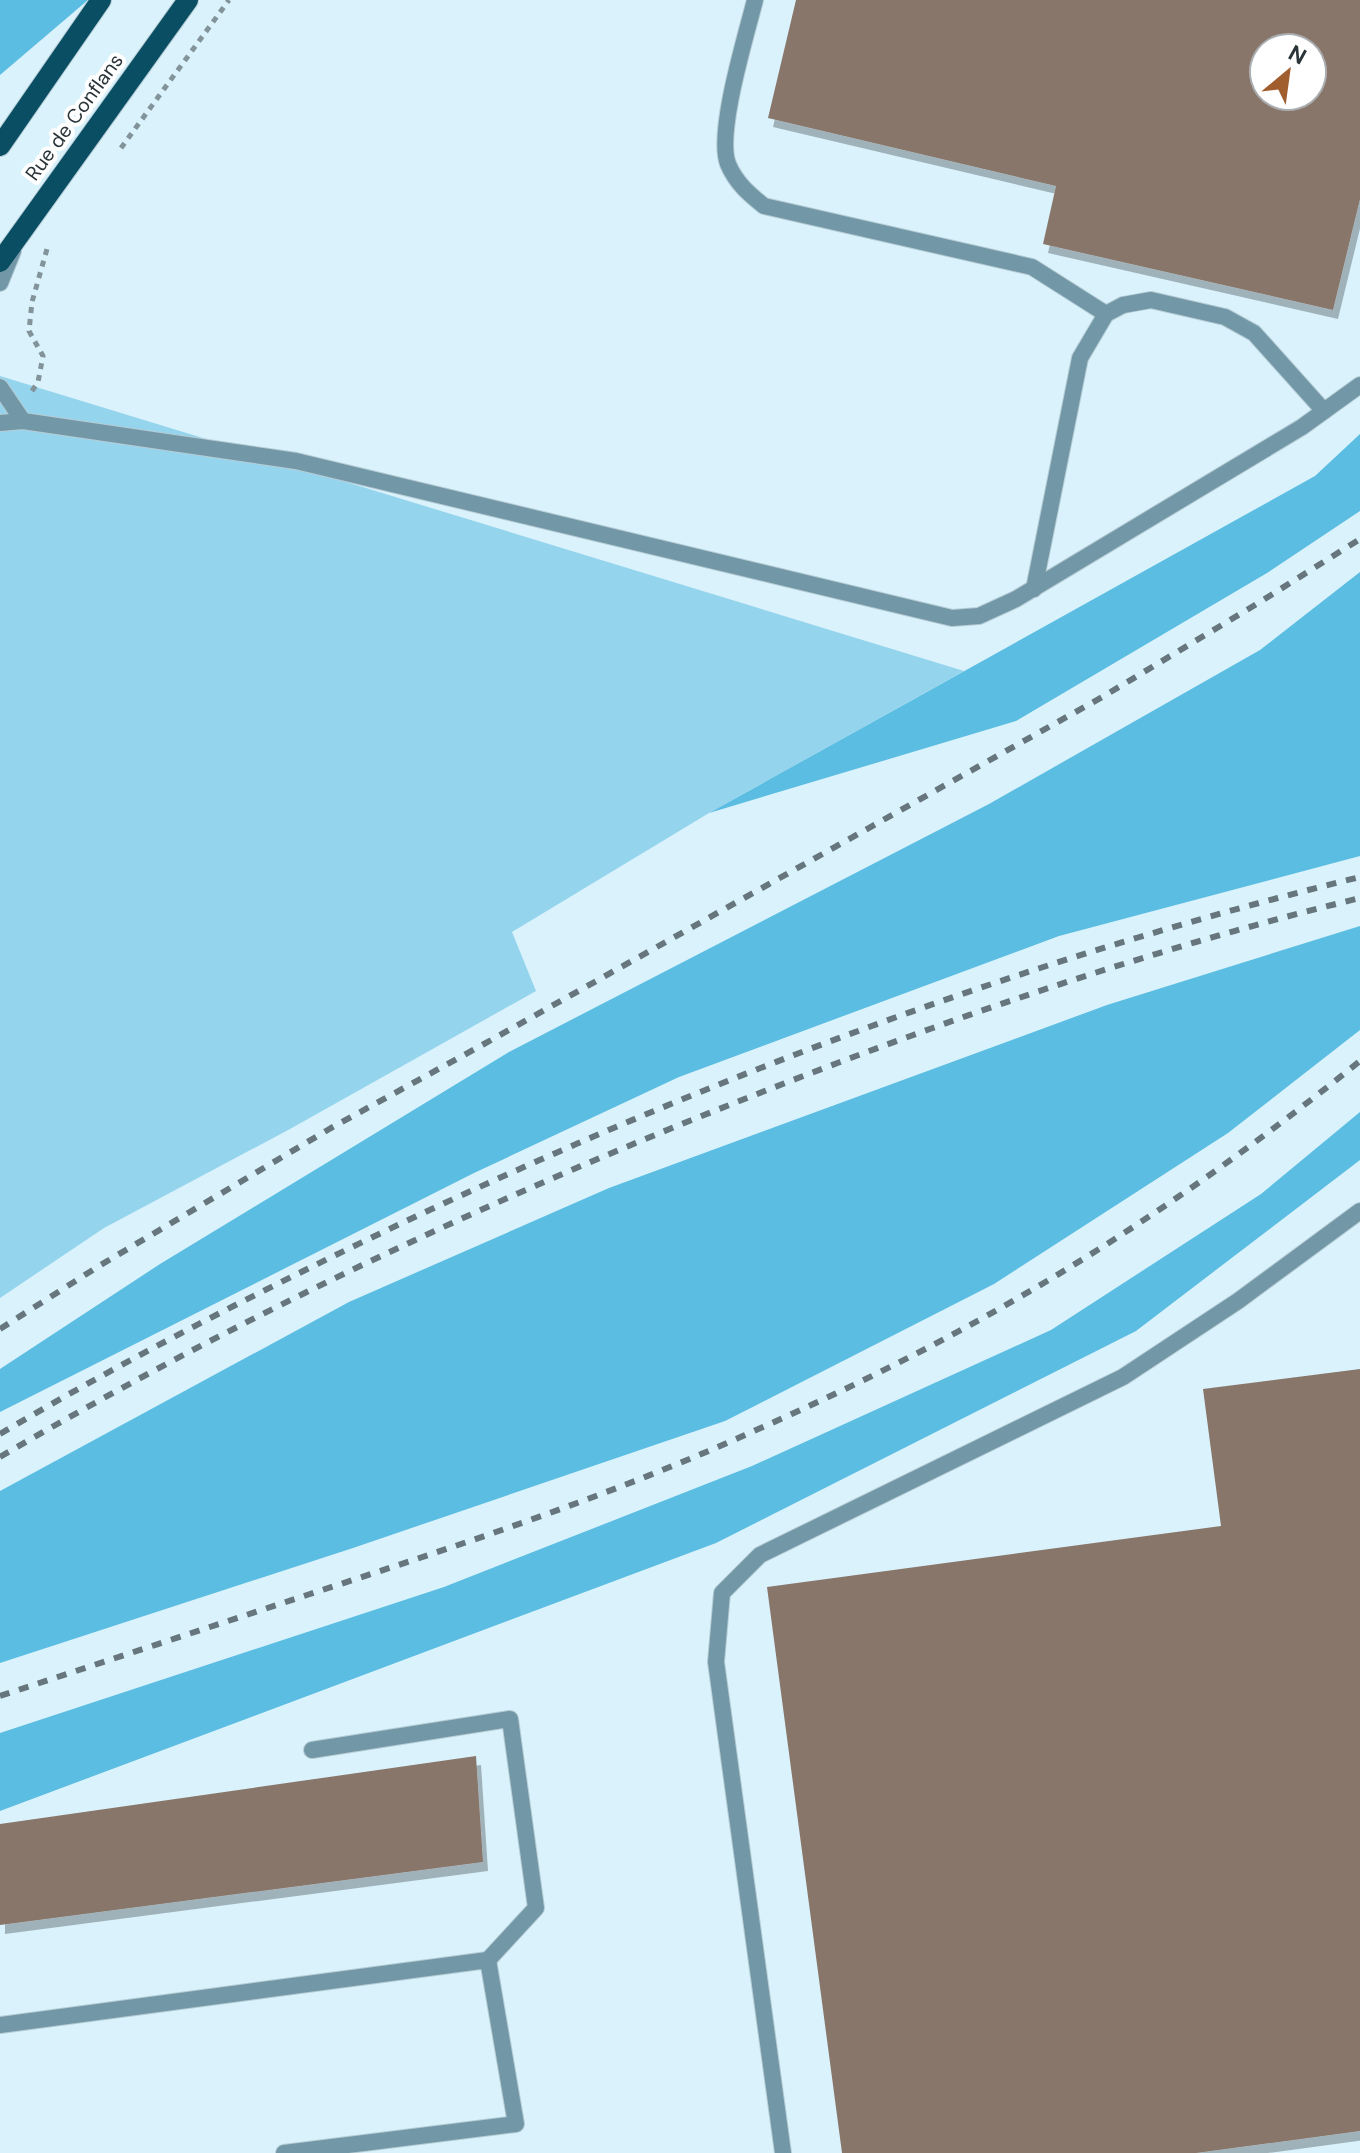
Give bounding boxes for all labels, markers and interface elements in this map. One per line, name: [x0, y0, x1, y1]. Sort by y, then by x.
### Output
north arrow: [1248, 32, 1328, 112]
text: N: [1283, 38, 1312, 72]
street label: Rue de Conflans: [19, 48, 129, 186]

